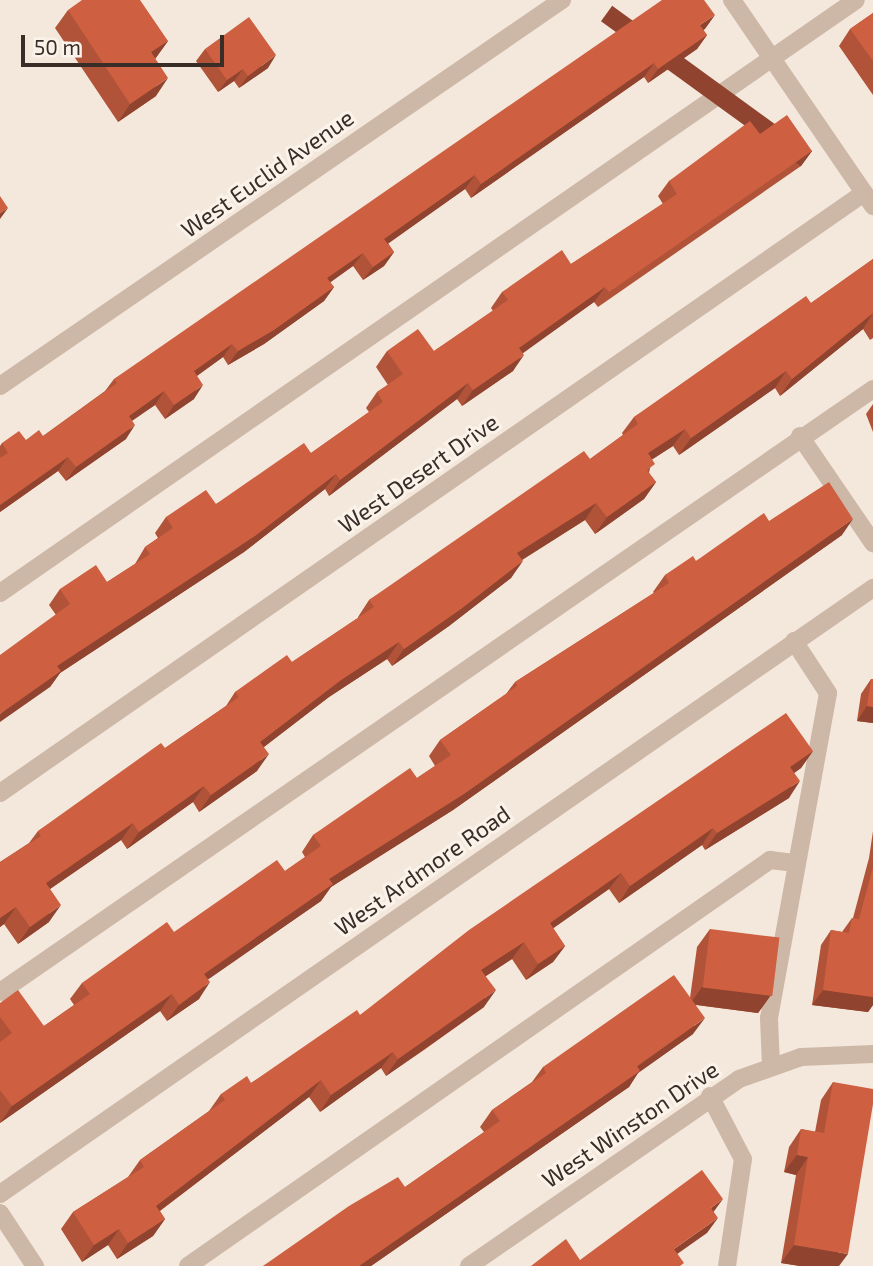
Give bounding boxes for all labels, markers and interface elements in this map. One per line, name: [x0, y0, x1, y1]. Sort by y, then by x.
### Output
scale bar: [24, 21, 228, 65]
text: 50 m: [34, 34, 81, 59]
street label: West Euclid Avenue: [175, 103, 359, 243]
street label: West Desert Drive: [333, 408, 503, 538]
street label: West Ardmore Road: [329, 799, 515, 941]
street label: West Winston Drive: [537, 1055, 723, 1193]

